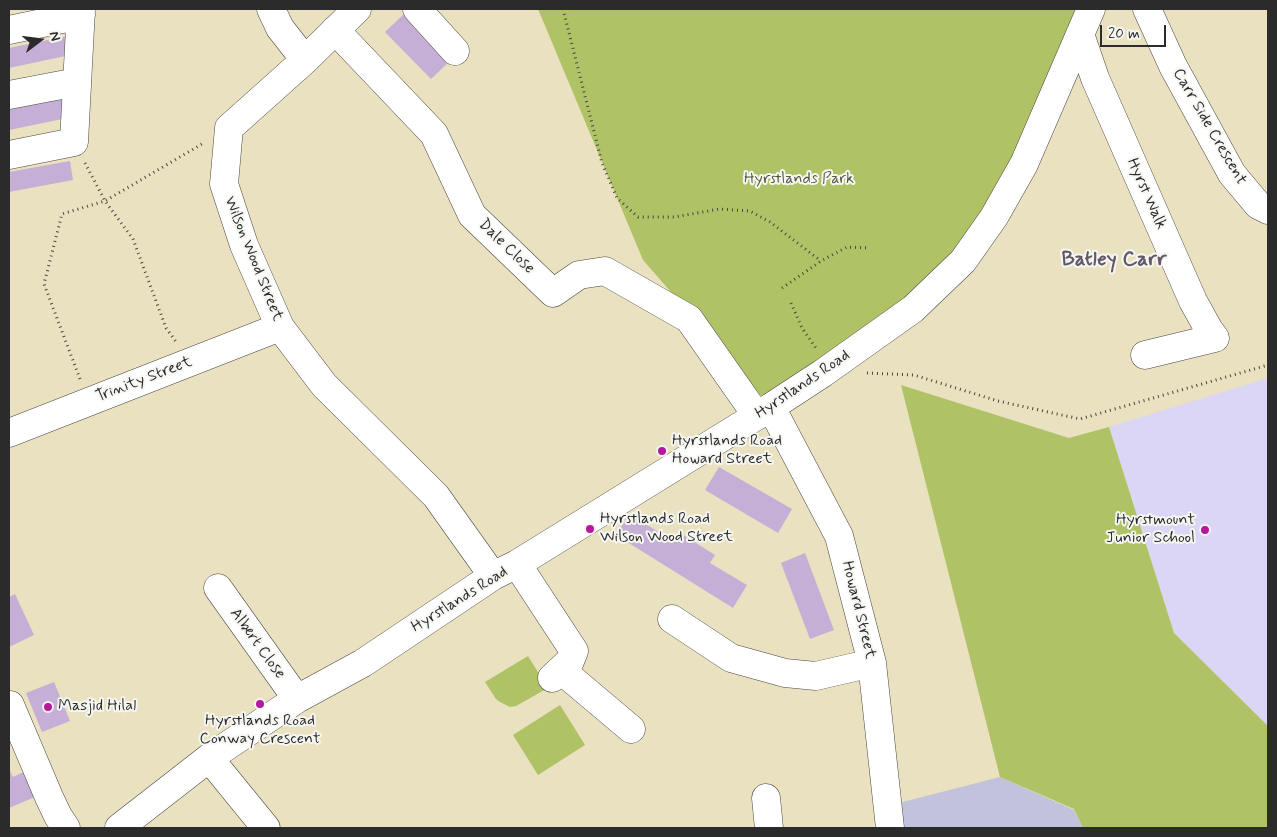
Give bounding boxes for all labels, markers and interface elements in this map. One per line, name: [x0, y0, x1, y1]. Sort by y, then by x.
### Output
north arrow: [15, 15, 65, 65]
scale bar: [1102, 15, 1168, 47]
text: 20 m: [1108, 24, 1140, 44]
text: N: [45, 29, 64, 43]
street label: Carr Side Crescent: [1168, 65, 1250, 189]
street label: Hyrst Walk: [1122, 155, 1170, 233]
park label: Hyrstlands Park: [744, 170, 854, 190]
street label: Wilson Wood Street: [219, 194, 287, 324]
street label: Dale Close: [474, 216, 538, 278]
district label: Batley Carr: [1061, 248, 1167, 274]
street label: Hyrstlands Road: [752, 346, 854, 424]
street label: Trinity Street: [93, 353, 195, 407]
place label: Hyrstlands Road Howard Street: [672, 432, 782, 470]
marker: Hyrstlands Road Howard Street: [656, 445, 668, 457]
place label: Hyrstlands Road Wilson Wood Street: [600, 510, 733, 548]
place label: Hyrstmount Junior School: [1106, 511, 1195, 549]
marker: Hyrstlands Road Wilson Wood Street: [584, 523, 596, 535]
marker: Hyrstmount Junior School: [1199, 524, 1211, 536]
street label: Howard Street: [837, 559, 879, 661]
street label: Hyrstlands Road: [408, 563, 512, 637]
street label: Albert Close: [225, 605, 289, 683]
place label: Masjid Hilal: [58, 697, 136, 717]
marker: Hyrstlands Road Conway Crescent: [254, 698, 266, 710]
marker: Masjid Hilal: [42, 701, 54, 713]
place label: Hyrstlands Road Conway Crescent: [200, 712, 320, 750]

